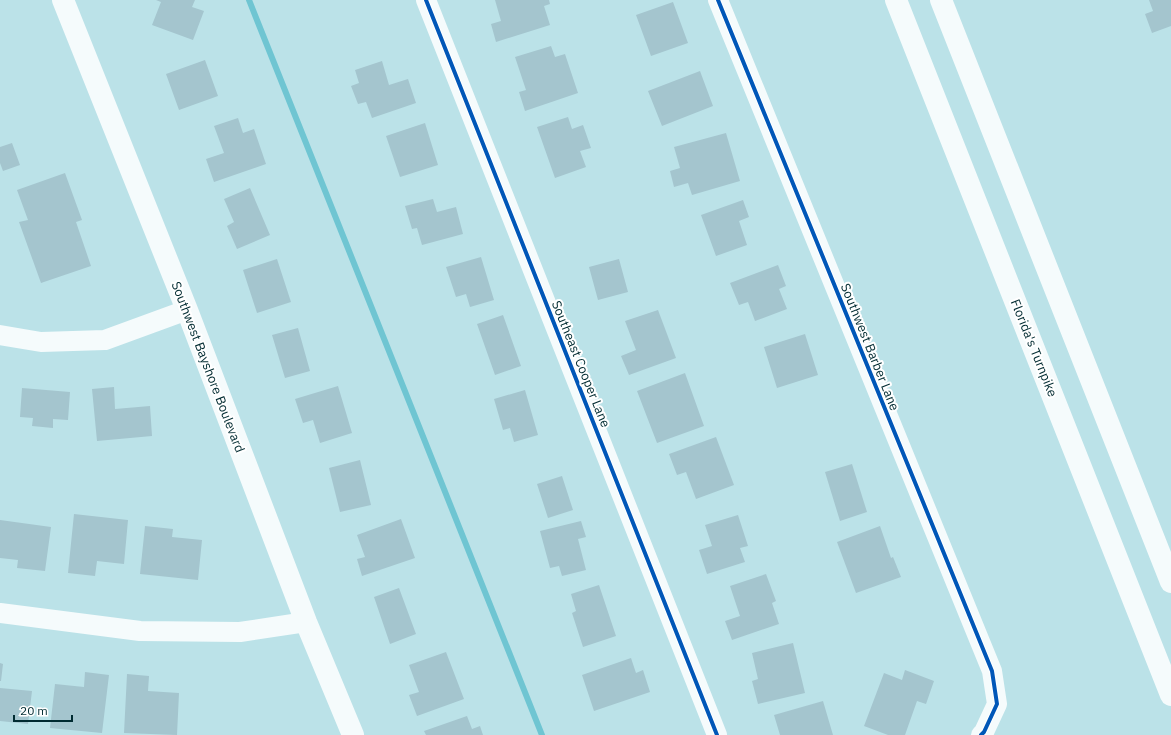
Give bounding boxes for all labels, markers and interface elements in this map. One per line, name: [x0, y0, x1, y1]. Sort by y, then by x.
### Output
street label: Southwest Bayshore Boulevard: [167, 279, 249, 455]
street label: Southwest Barber Lane: [837, 281, 903, 413]
street label: Florida's Turnpike: [1007, 297, 1061, 399]
street label: Southeast Cooper Lane: [548, 298, 614, 430]
scale bar: [14, 697, 72, 723]
text: 20 m: [20, 703, 48, 718]

